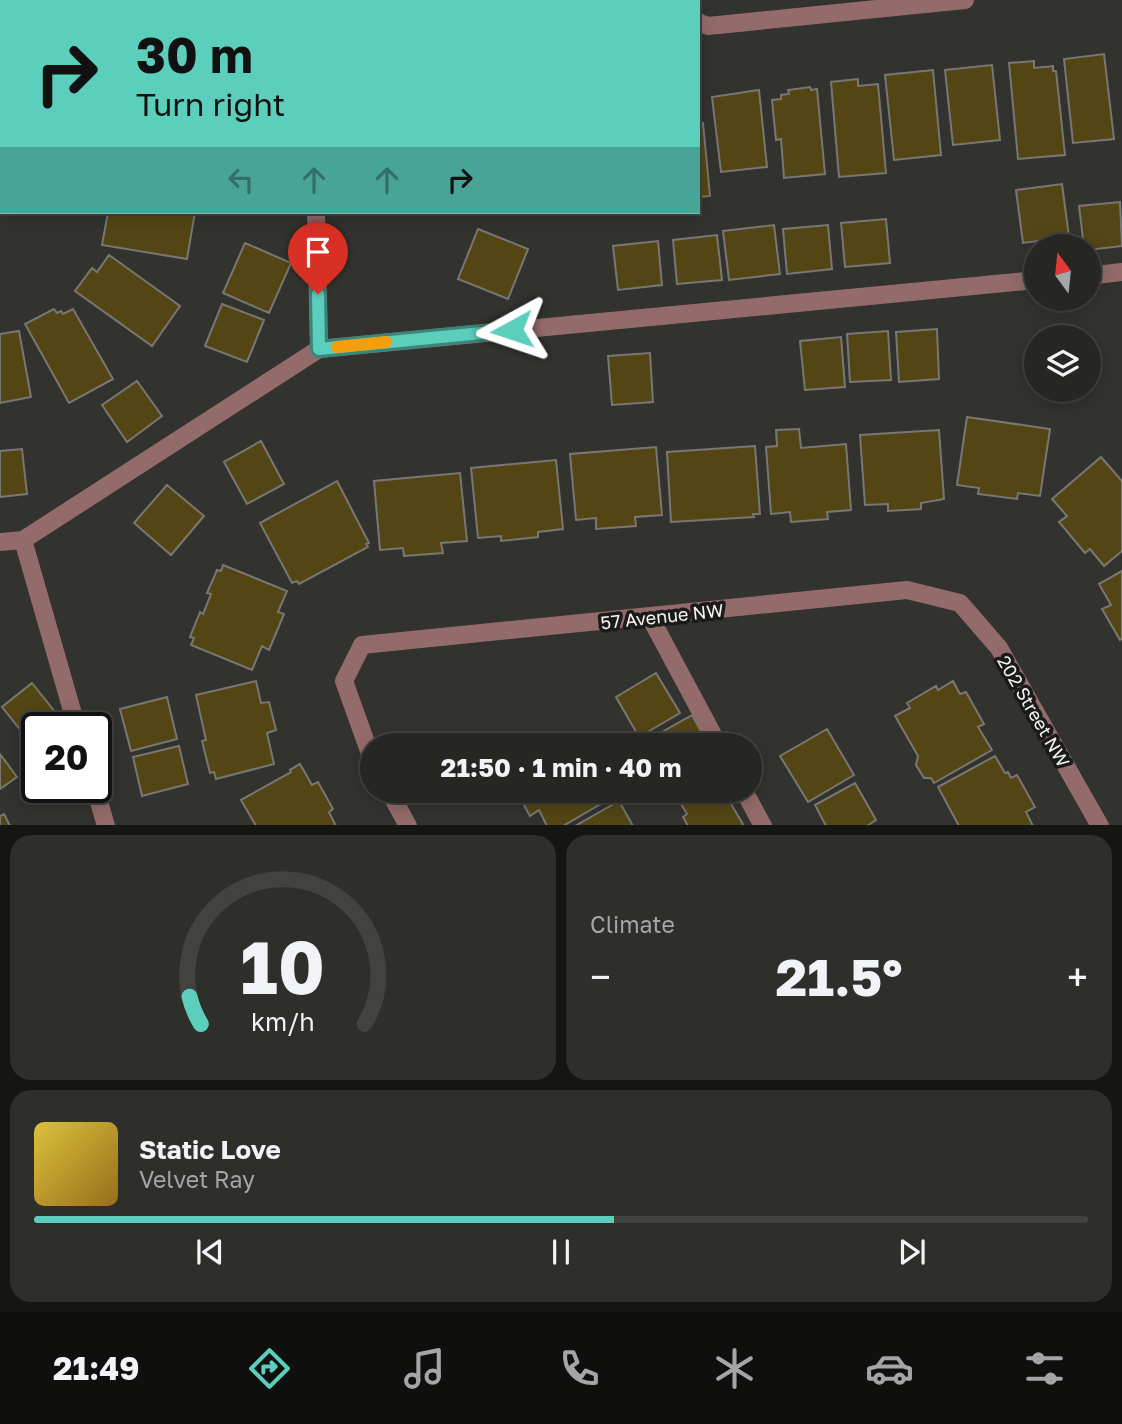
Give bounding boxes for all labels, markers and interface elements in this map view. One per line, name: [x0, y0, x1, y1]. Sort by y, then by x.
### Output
text: 30 m: [136, 25, 253, 84]
icon: right: [21, 28, 112, 119]
text: Turn right: [136, 85, 285, 123]
icon: left: [222, 161, 260, 199]
icon: ahead: [295, 161, 333, 199]
icon: ahead: [368, 161, 406, 199]
icon: right: [441, 161, 479, 199]
pin: [288, 222, 348, 294]
icon: arrive: [299, 233, 337, 271]
north arrow: [1024, 234, 1101, 312]
map controls: [1024, 234, 1101, 402]
position arrow: [475, 293, 549, 367]
button: layers: [1024, 325, 1101, 402]
street label: 57 Avenue NW: [599, 599, 725, 633]
street label: 202 Street NW: [993, 651, 1075, 771]
speed limit sign: 20: [21, 712, 112, 803]
text: 21:50 · 1 min · 40 m: [441, 752, 681, 783]
text: Climate: [590, 910, 675, 938]
text: 10: [241, 923, 325, 1010]
text: 21.5°: [775, 945, 903, 1007]
text: −: [590, 954, 611, 999]
text: +: [1067, 954, 1088, 999]
text: km/h: [251, 1005, 315, 1036]
text: Static Love: [139, 1134, 281, 1165]
text: Velvet Ray: [139, 1165, 255, 1193]
icon: previous: [191, 1233, 229, 1271]
icon: pause: [542, 1233, 580, 1271]
icon: next: [893, 1233, 931, 1271]
icon: directions: [245, 1344, 294, 1393]
icon: music: [400, 1344, 449, 1393]
icon: phone: [555, 1344, 604, 1393]
icon: climate: [710, 1344, 759, 1393]
icon: car: [865, 1344, 914, 1393]
icon: filters: [1020, 1344, 1069, 1393]
text: 21:49: [53, 1349, 140, 1387]

